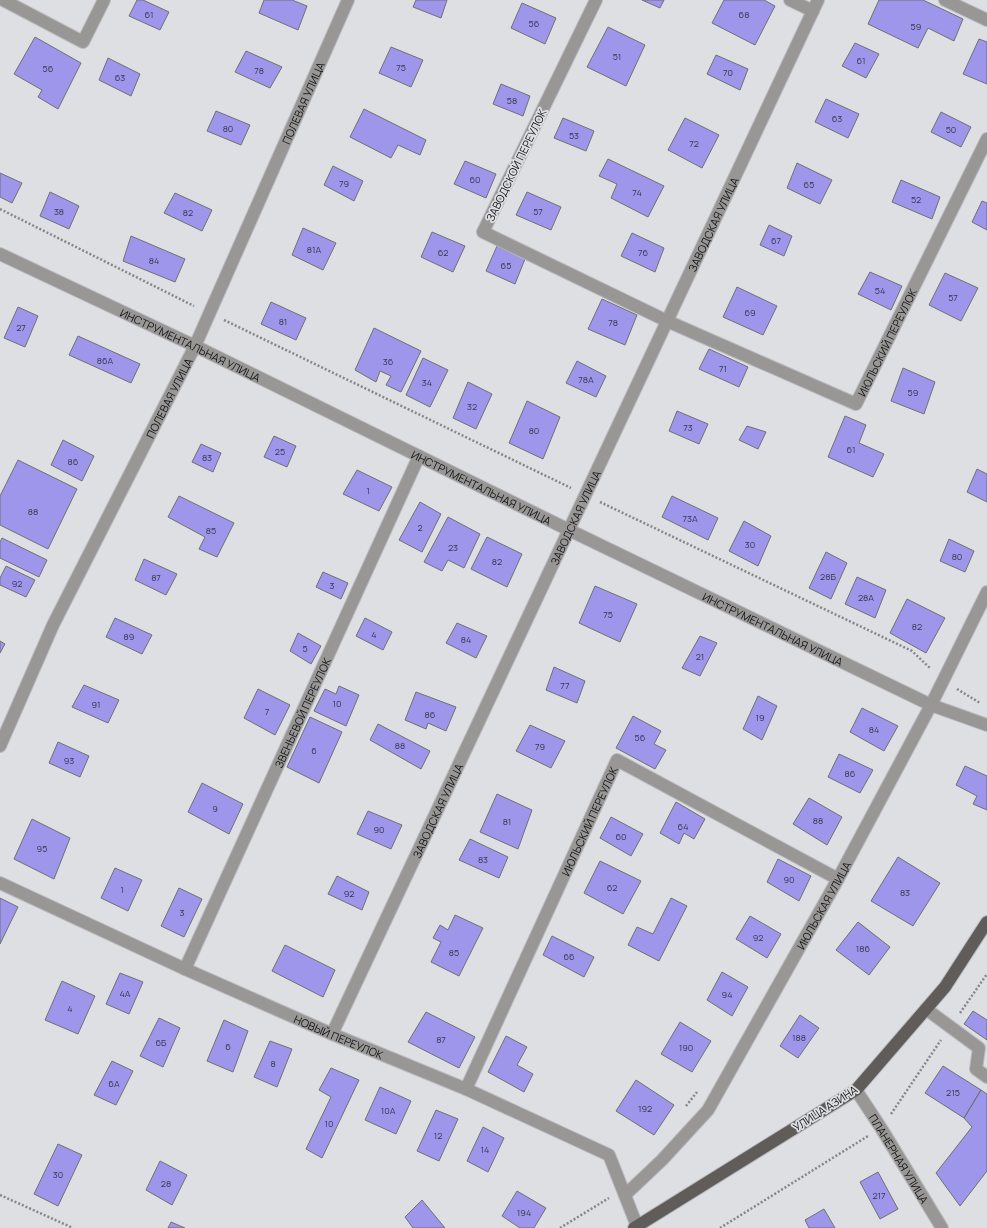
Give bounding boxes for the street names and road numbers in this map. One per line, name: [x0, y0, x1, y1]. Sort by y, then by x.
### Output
street label: ПОЛЕВАЯ УЛИЦА: [278, 59, 327, 146]
street label: ЗАВОДСКОЙ ПЕРЕУЛОК: [482, 106, 550, 224]
street label: ЗАВОДСКАЯ УЛИЦА: [684, 174, 741, 274]
street label: ИЮЛЬСКИЙ ПЕРЕУЛОК: [854, 285, 920, 399]
street label: ИНСТРУМЕНТАЛЬНАЯ УЛИЦА: [118, 304, 263, 385]
street label: ПОЛЕВАЯ УЛИЦА: [142, 355, 195, 441]
street label: ИНСТРУМЕНТАЛЬНАЯ УЛИЦА: [409, 446, 554, 528]
street label: ЗАВОДСКАЯ УЛИЦА: [546, 467, 604, 567]
street label: ИНСТРУМЕНТАЛЬНАЯ УЛИЦА: [700, 588, 846, 669]
street label: ЗВЕНЬЕВОЙ ПЕРЕУЛОК: [270, 654, 334, 770]
street label: ЗАВОДСКАЯ УЛИЦА: [408, 761, 466, 860]
street label: ИЮЛЬСКИЙ ПЕРЕУЛОК: [557, 763, 621, 878]
street label: ИЮЛЬСКАЯ УЛИЦА: [793, 858, 854, 952]
street label: НОВЫЙ ПЕРЕУЛОК: [292, 1011, 386, 1062]
street label: УЛИЦА АЗИНА: [790, 1082, 860, 1134]
street label: ПЛАНЕРНАЯ УЛИЦА: [866, 1111, 933, 1206]

